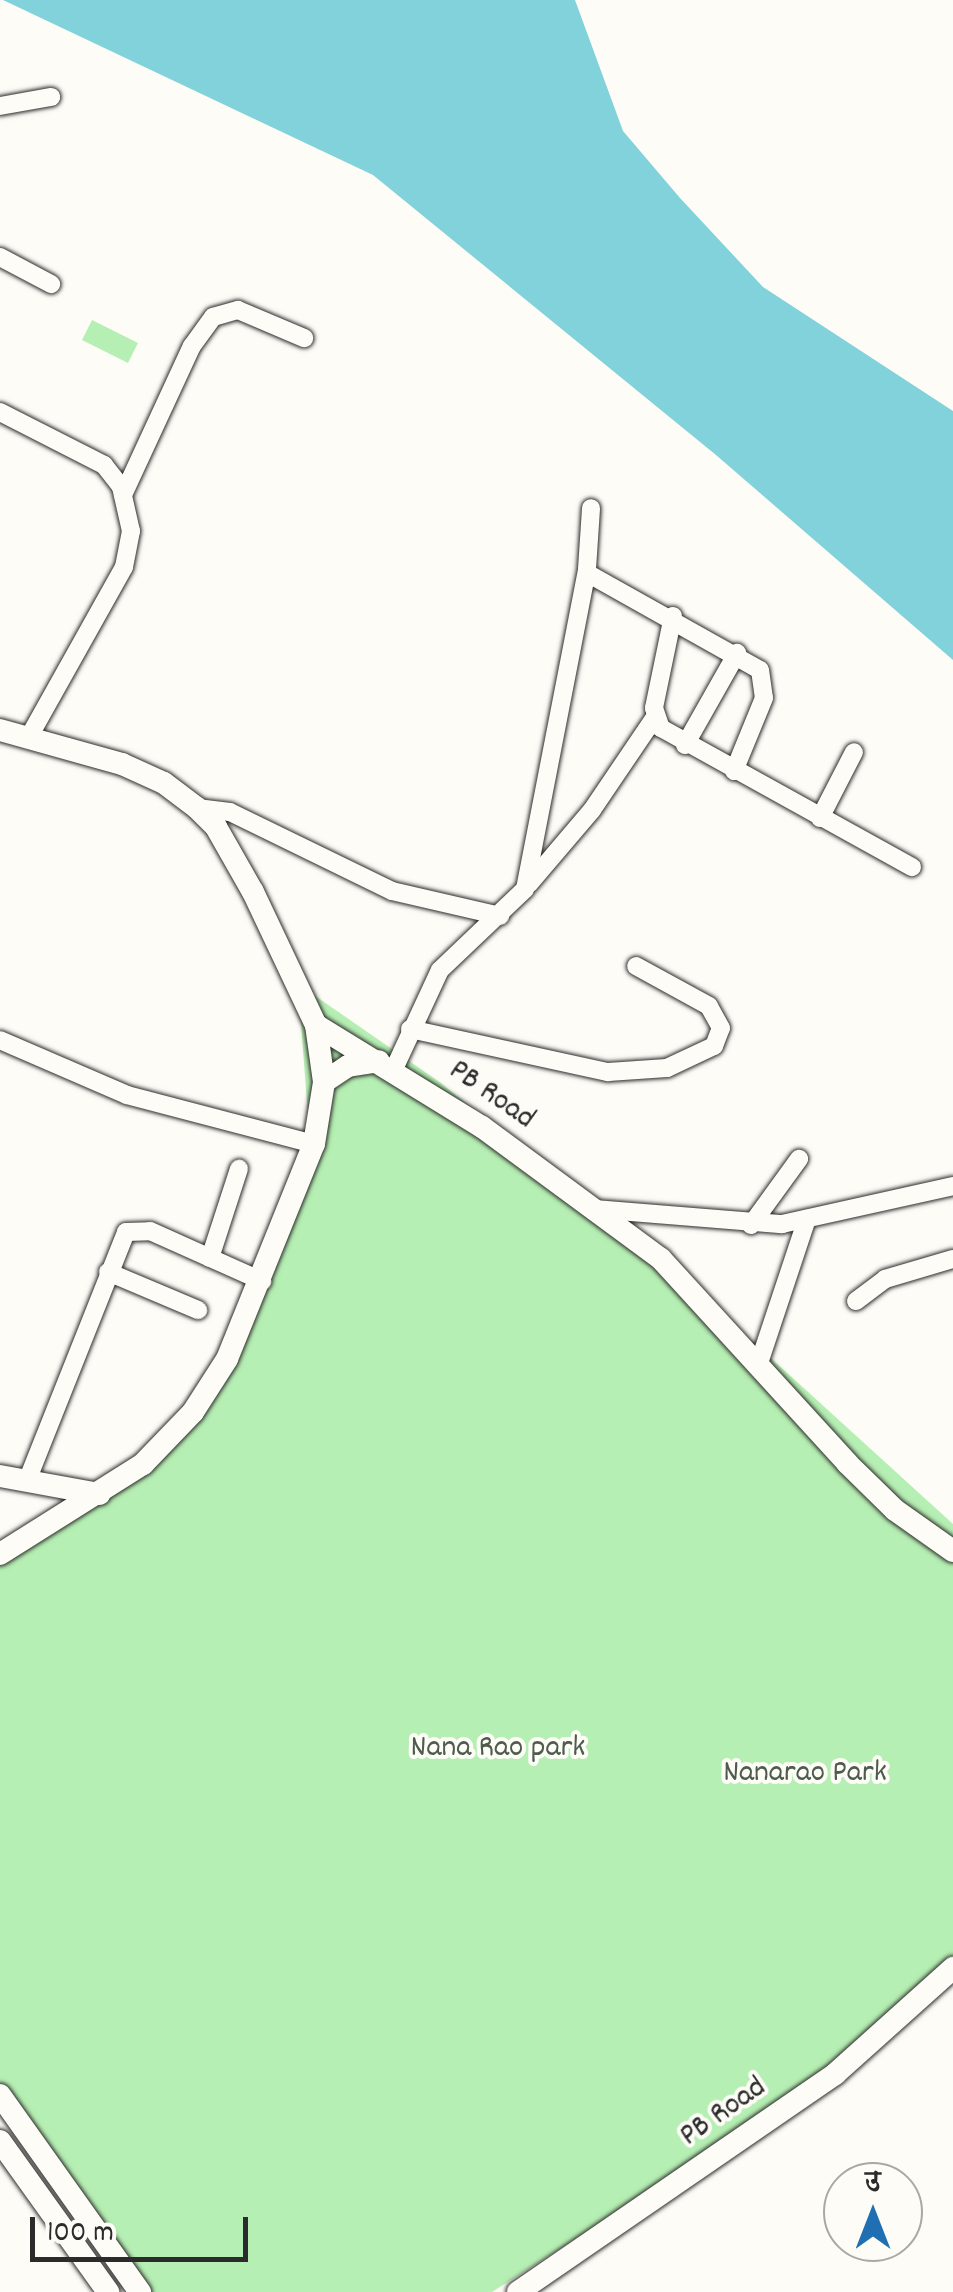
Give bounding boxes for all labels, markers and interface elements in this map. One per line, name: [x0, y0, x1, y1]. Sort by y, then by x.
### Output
street label: PB Road: [440, 1052, 542, 1140]
park label: Nana Rao park: [411, 1730, 585, 1768]
park label: Nanarao Park: [723, 1755, 887, 1793]
street label: PB Road: [673, 2069, 775, 2157]
north arrow: [823, 2162, 923, 2262]
text: उ: [865, 2164, 881, 2204]
scale bar: [35, 2197, 252, 2259]
text: 100 m: [47, 2213, 114, 2256]

